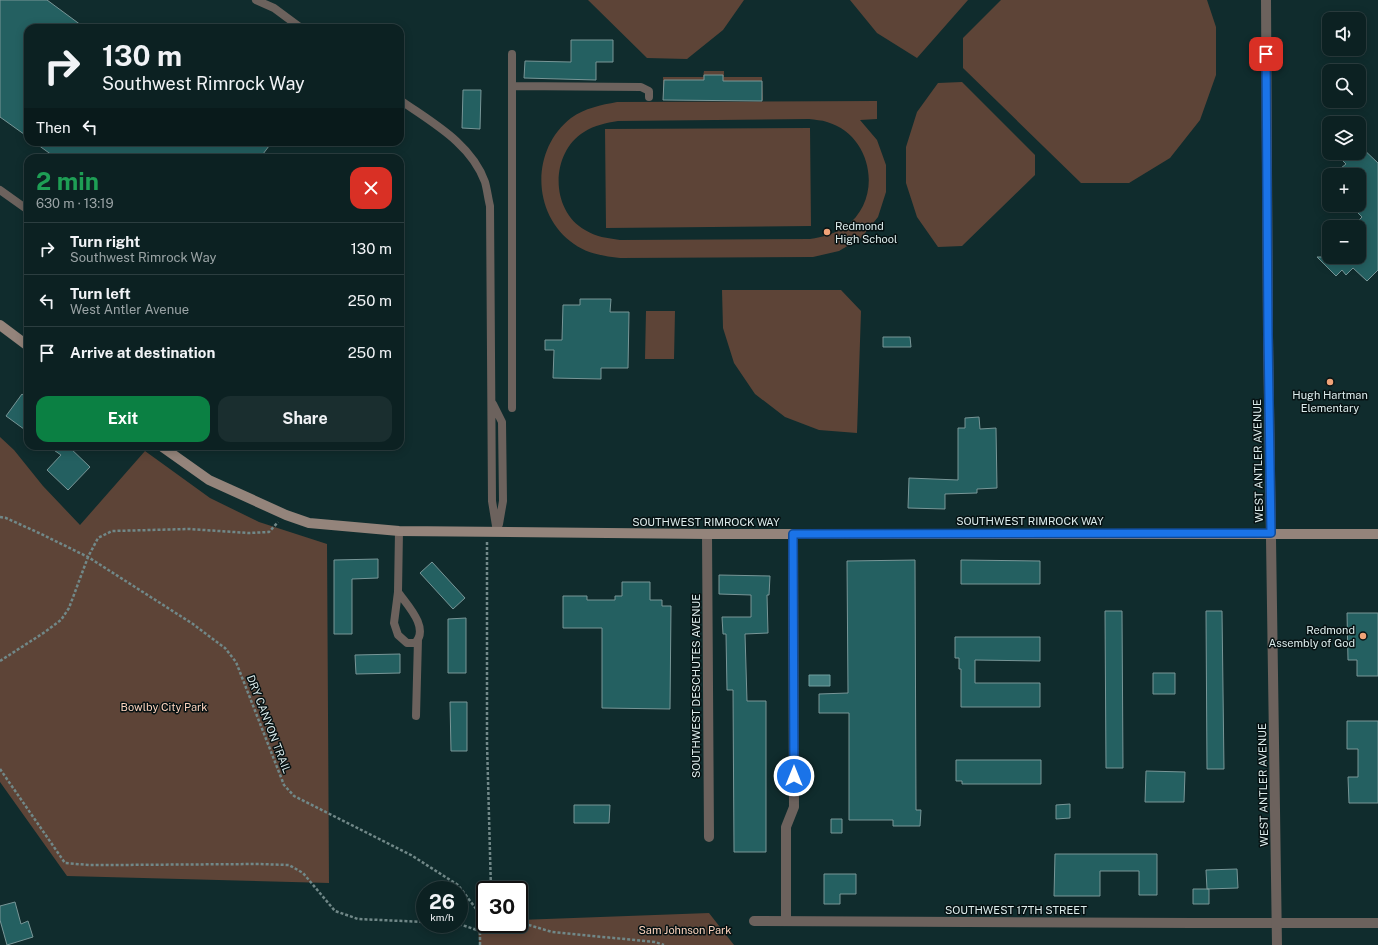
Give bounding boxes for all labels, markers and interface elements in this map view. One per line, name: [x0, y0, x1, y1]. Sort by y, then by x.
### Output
map controls: [1322, 12, 1366, 264]
button: sound: [1322, 12, 1366, 56]
pin: [1249, 37, 1283, 71]
text: 130 m: [102, 39, 182, 72]
icon: right: [36, 40, 88, 92]
icon: arrive: [1255, 43, 1277, 65]
button: search: [1322, 64, 1366, 108]
text: Southwest Rimrock Way: [102, 73, 305, 94]
icon: left: [79, 116, 101, 138]
button: layers: [1322, 116, 1366, 160]
text: Then: [36, 119, 71, 136]
text: 2 min: [36, 167, 99, 195]
button: close: [350, 167, 392, 209]
button: +: [1322, 168, 1366, 212]
text: 630 m · 13:19: [36, 196, 114, 211]
place label: Redmond High School: [835, 220, 897, 245]
button: −: [1322, 220, 1366, 264]
marker: Redmond High School: [822, 227, 832, 237]
text: Turn right: [70, 233, 140, 250]
icon: right: [36, 238, 58, 260]
text: 130 m: [351, 240, 392, 257]
text: Southwest Rimrock Way: [70, 250, 216, 265]
text: Turn left: [70, 285, 131, 302]
icon: left: [36, 290, 58, 312]
text: 250 m: [348, 292, 392, 309]
text: West Antler Avenue: [70, 302, 189, 317]
icon: arrive: [36, 342, 58, 364]
text: Arrive at destination: [70, 344, 215, 361]
text: 250 m: [348, 344, 392, 361]
marker: Hugh Hartman Elementary: [1325, 377, 1335, 387]
place label: Hugh Hartman Elementary: [1292, 389, 1368, 414]
button: Exit: [36, 396, 210, 442]
button: Share: [218, 396, 392, 442]
street label: WEST ANTLER AVENUE: [1251, 399, 1265, 523]
street label: SOUTHWEST RIMROCK WAY: [956, 515, 1104, 527]
street label: SOUTHWEST RIMROCK WAY: [632, 516, 780, 528]
street label: SOUTHWEST DESCHUTES AVENUE: [690, 594, 702, 778]
place label: Redmond Assembly of God: [1269, 624, 1355, 649]
marker: Redmond Assembly of God: [1358, 631, 1368, 641]
street label: DRY CANYON TRAIL: [245, 673, 293, 775]
park label: Bowlby City Park: [121, 701, 207, 713]
street label: WEST ANTLER AVENUE: [1256, 723, 1270, 847]
position arrow: [773, 755, 815, 797]
speed limit sign: 30: [476, 881, 528, 933]
text: 26: [429, 890, 455, 914]
street label: SOUTHWEST 17TH STREET: [945, 904, 1087, 916]
text: km/h: [430, 911, 454, 923]
park label: Sam Johnson Park: [639, 924, 732, 936]

